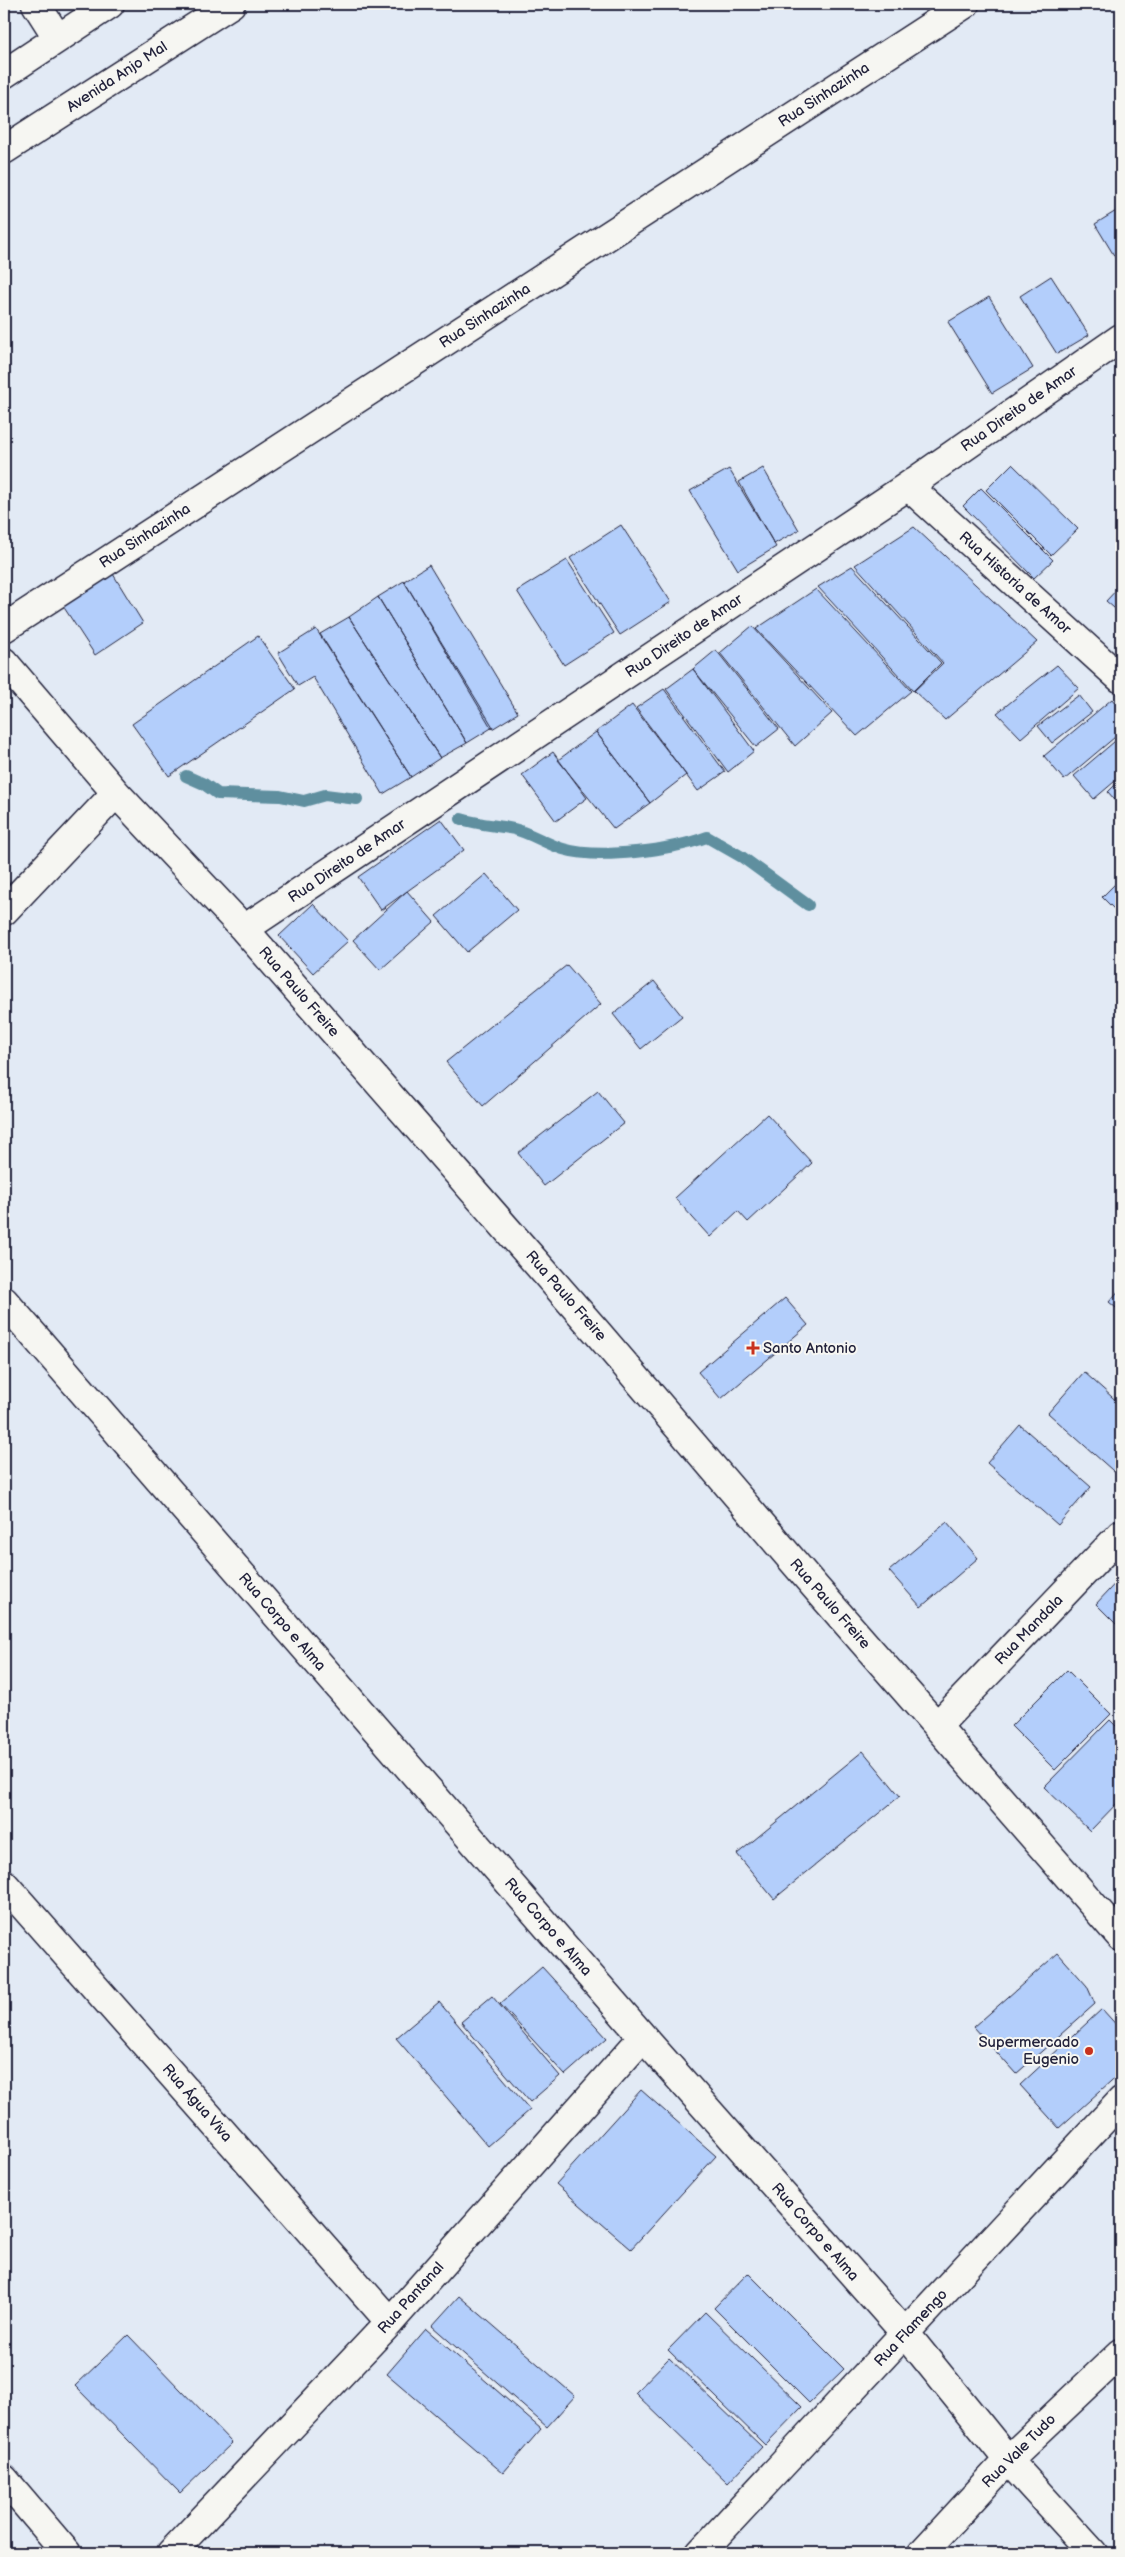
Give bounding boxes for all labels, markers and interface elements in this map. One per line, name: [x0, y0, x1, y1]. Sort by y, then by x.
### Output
street label: Avenida Anjo Mal: [63, 37, 171, 117]
street label: Rua Sinhazinha: [775, 58, 873, 132]
street label: Rua Sinhazinha: [436, 279, 534, 353]
street label: Rua Direito de Amar: [957, 362, 1081, 456]
street label: Rua Sinhazinha: [96, 499, 194, 573]
street label: Rua Historia de Amor: [955, 528, 1076, 639]
street label: Rua Direito de Amar: [622, 589, 747, 682]
street label: Rua Direito de Amar: [285, 814, 410, 907]
street label: Rua Paulo Freire: [255, 943, 343, 1041]
street label: Rua Paulo Freire: [522, 1247, 610, 1345]
place label: Santo Antonio: [763, 1339, 857, 1358]
marker: Santo Antonio: [747, 1342, 759, 1354]
street label: Rua Paulo Freire: [786, 1555, 874, 1653]
street label: Rua Corpo e Alma: [234, 1569, 330, 1675]
street label: Rua Mandala: [991, 1591, 1067, 1669]
street label: Rua Corpo e Alma: [500, 1874, 596, 1980]
place label: Supermercado Eugenio: [979, 2033, 1079, 2069]
marker: Supermercado Eugenio: [1083, 2045, 1095, 2057]
street label: Rua Água Viva: [158, 2060, 236, 2146]
street label: Rua Corpo e Alma: [767, 2179, 863, 2285]
street label: Rua Pantanal: [374, 2258, 448, 2338]
street label: Rua Flamengo: [870, 2285, 952, 2371]
street label: Rua Vale Tudo: [978, 2410, 1060, 2492]

